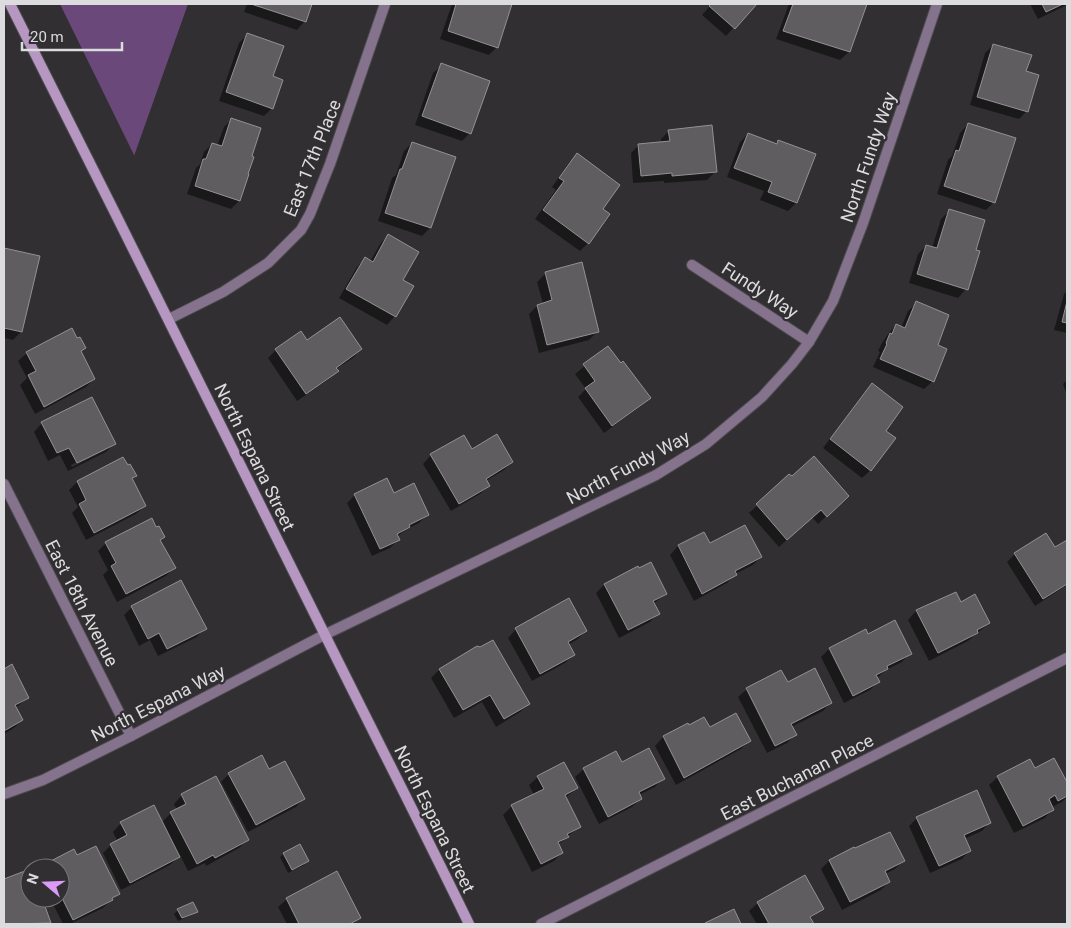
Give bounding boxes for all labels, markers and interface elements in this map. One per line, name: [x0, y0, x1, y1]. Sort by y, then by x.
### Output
scale bar: [22, 20, 122, 52]
text: 20 m: [30, 28, 64, 46]
street label: North Fundy Way: [836, 89, 900, 225]
street label: East 17th Place: [279, 96, 345, 220]
street label: Fundy Way: [718, 258, 802, 323]
street label: North Espana Street: [210, 380, 300, 534]
street label: North Fundy Way: [563, 425, 694, 508]
street label: East 18th Avenue: [41, 536, 123, 670]
street label: North Espana Way: [88, 660, 229, 746]
street label: East Buchanan Place: [717, 729, 877, 825]
street label: North Espana Street: [390, 742, 480, 896]
north arrow: [20, 858, 70, 908]
text: N: [24, 871, 42, 886]

